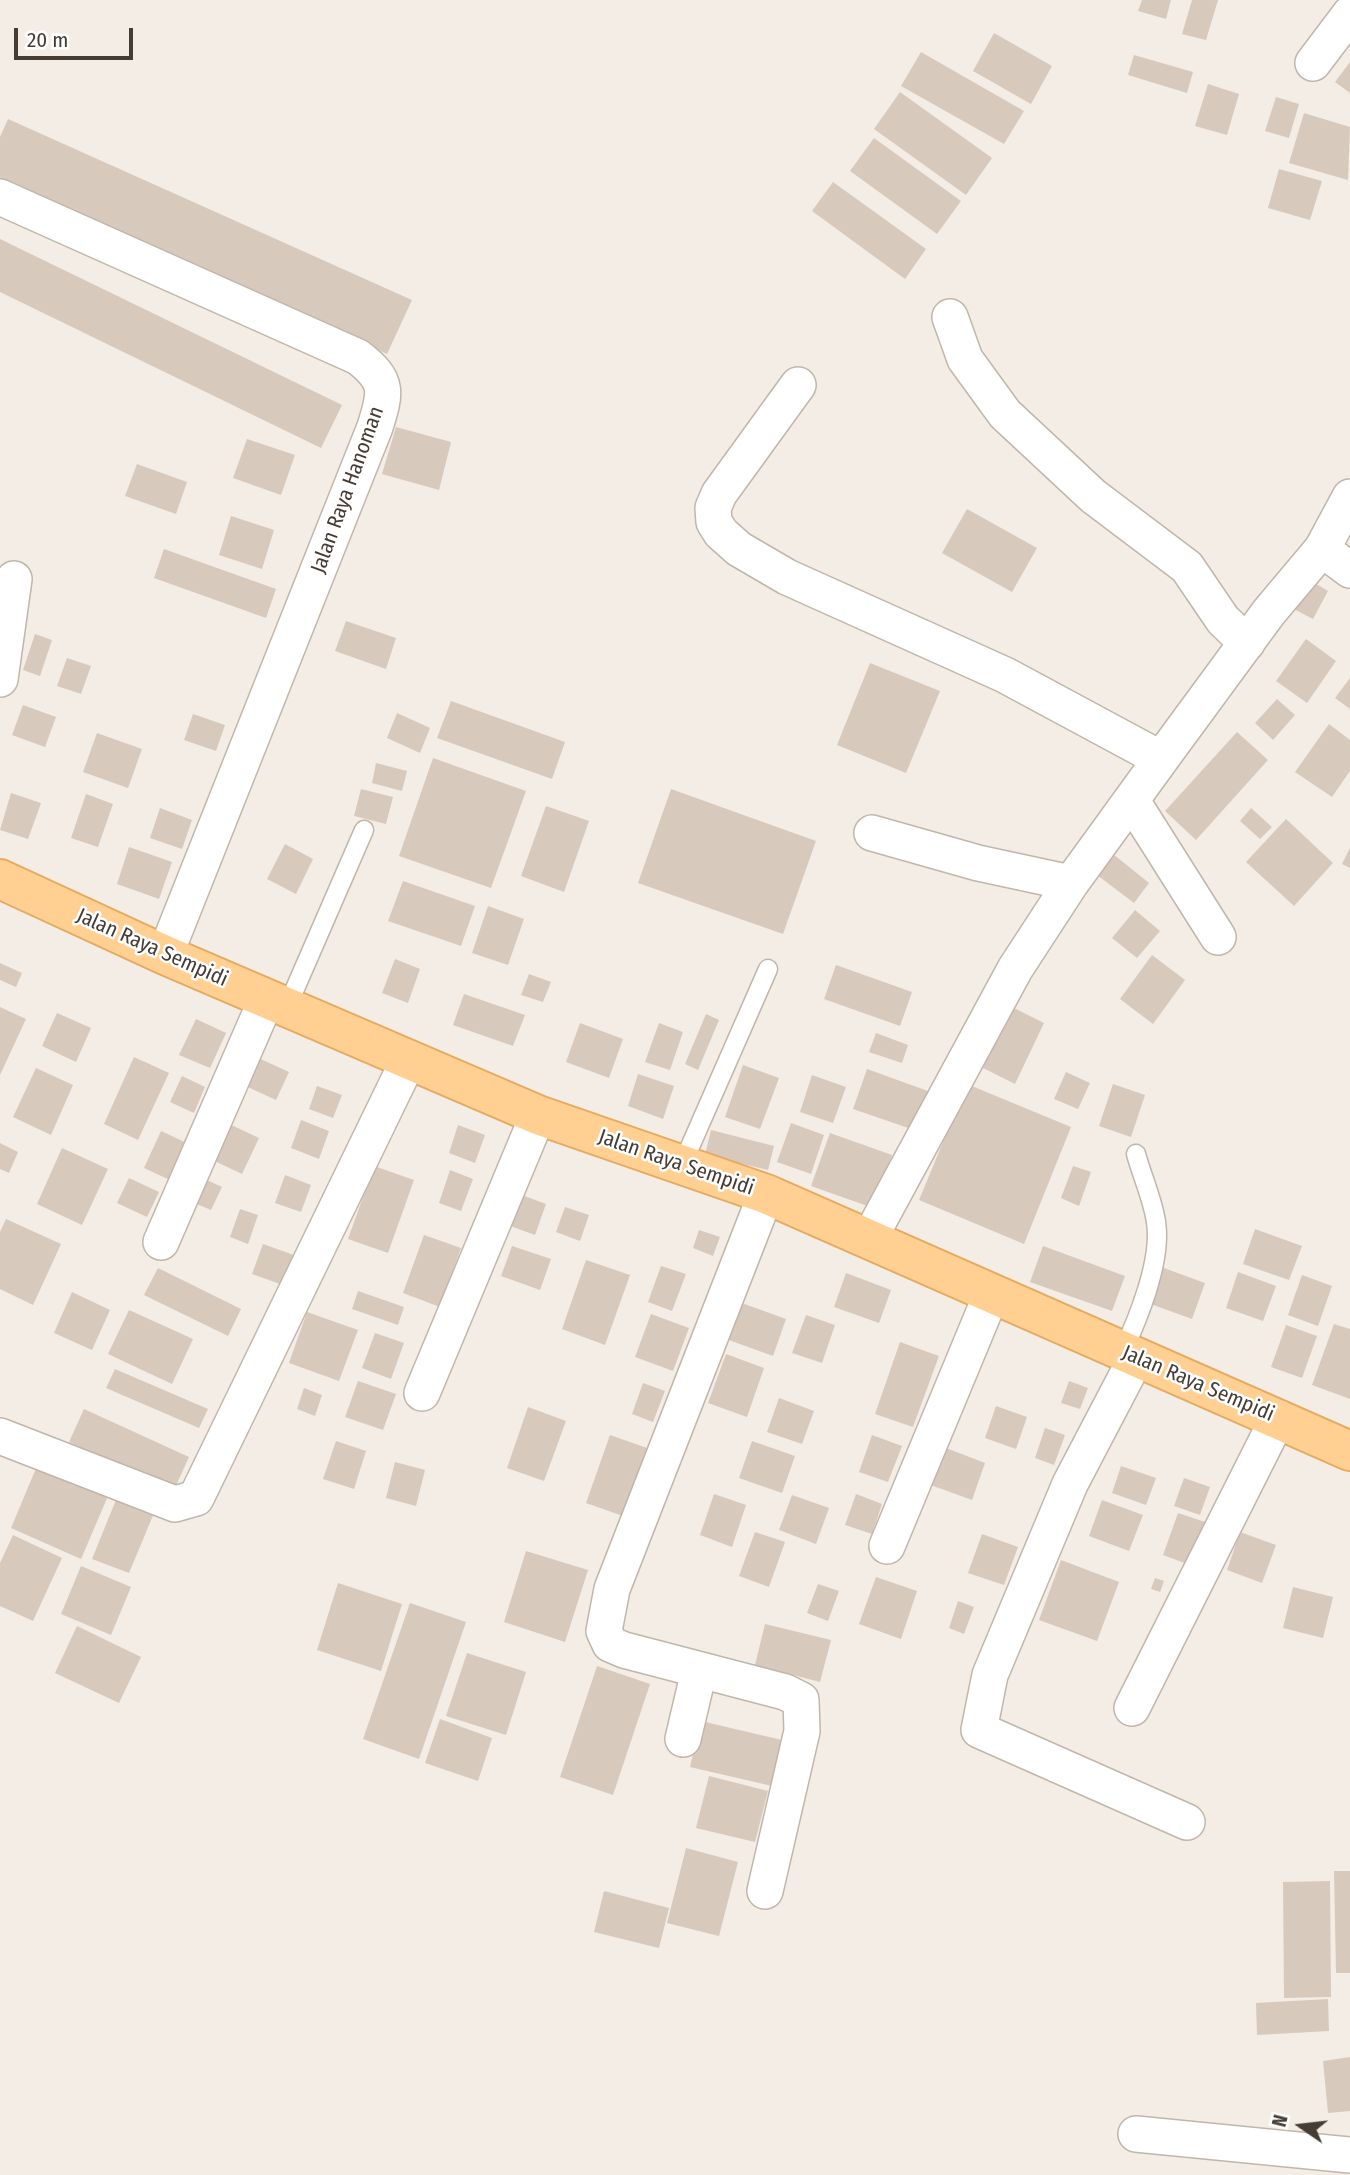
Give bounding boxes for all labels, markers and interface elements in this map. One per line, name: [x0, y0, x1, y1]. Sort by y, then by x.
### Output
scale bar: [18, 14, 136, 58]
text: 20 m: [27, 27, 68, 53]
street label: Jalan Raya Hanoman: [306, 403, 390, 577]
street label: Jalan Raya Sempidi: [72, 903, 232, 993]
street label: Jalan Raya Sempidi: [595, 1125, 757, 1201]
street label: Jalan Raya Sempidi: [1118, 1341, 1278, 1427]
north arrow: [1266, 2091, 1336, 2161]
text: N: [1268, 2112, 1293, 2129]

